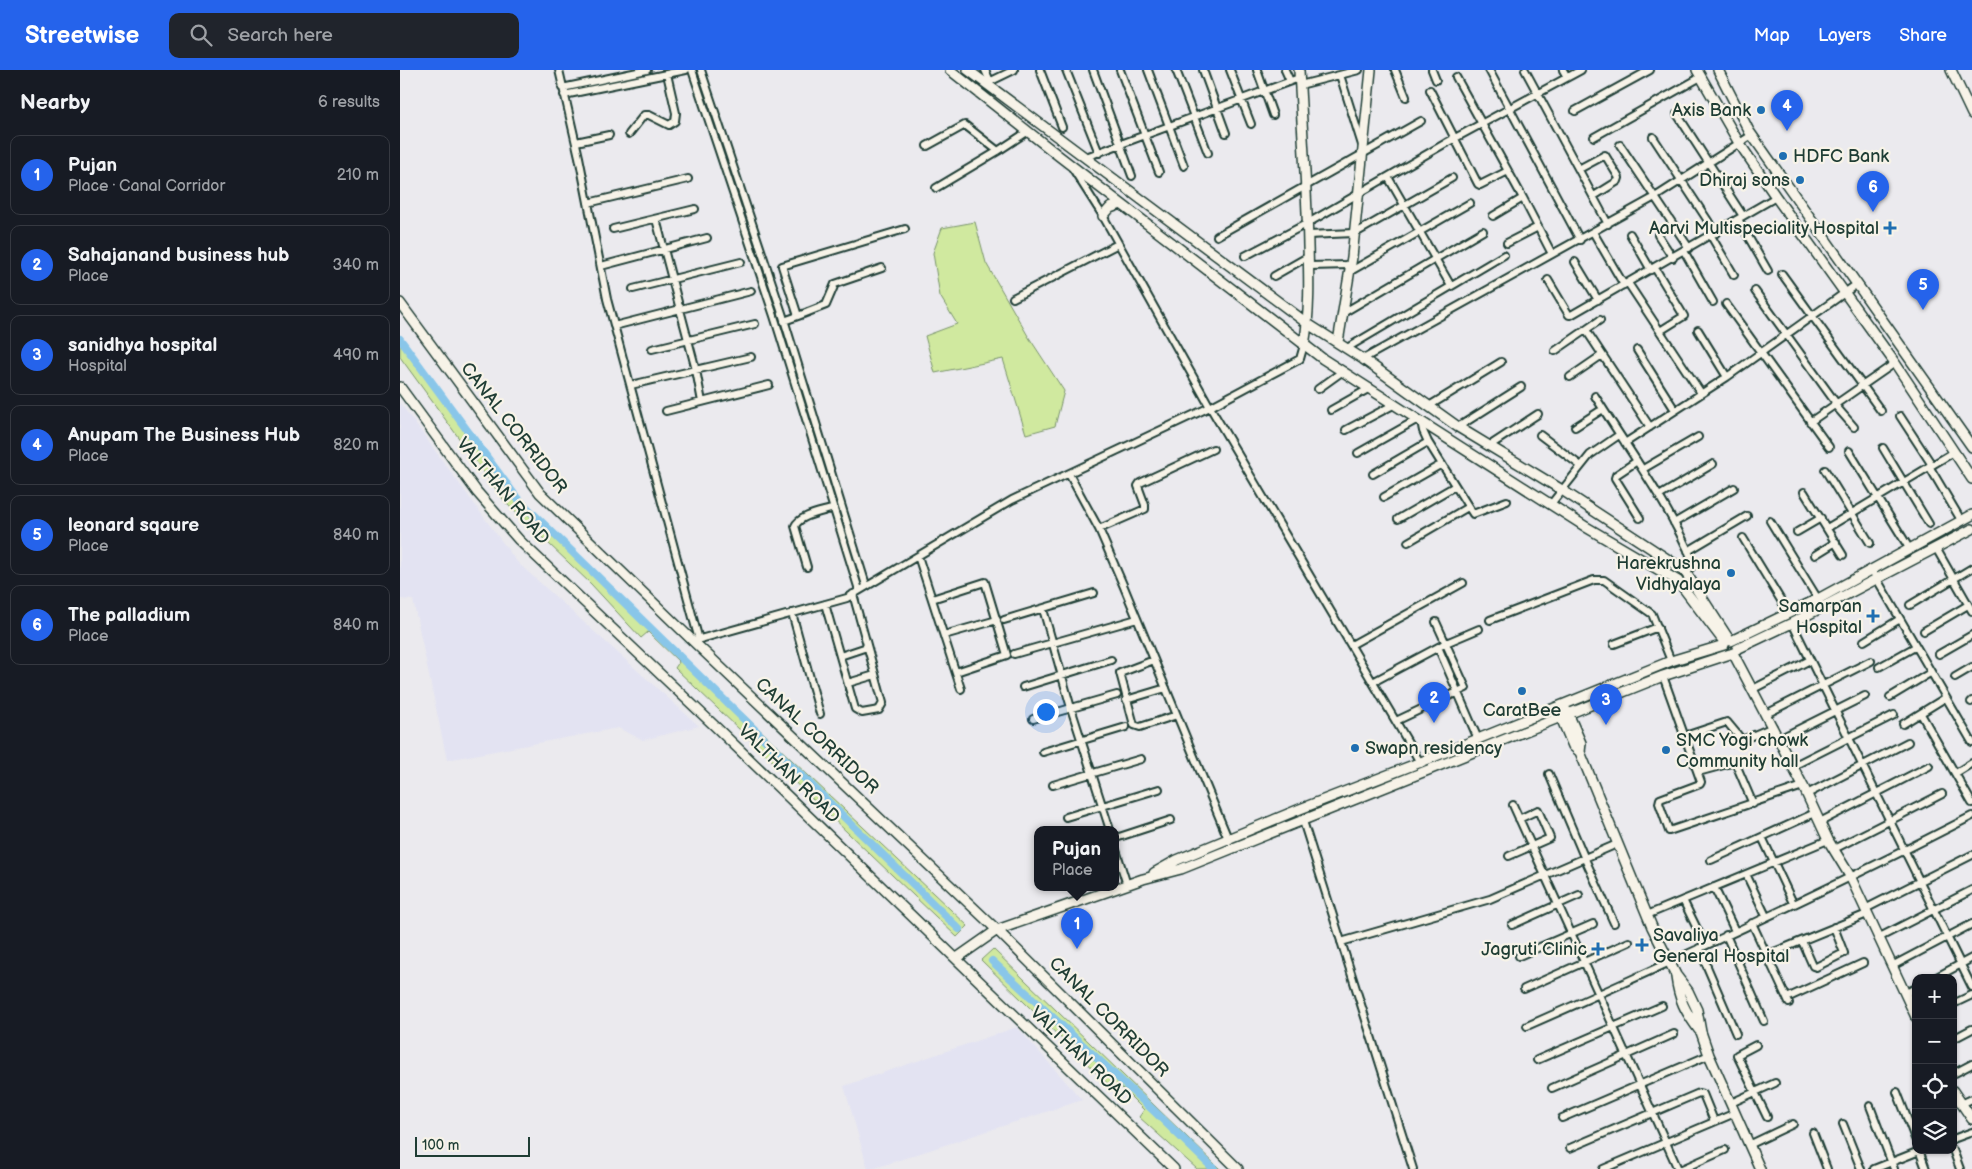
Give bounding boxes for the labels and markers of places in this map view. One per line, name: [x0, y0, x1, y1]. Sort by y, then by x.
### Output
pin: 4: [1771, 90, 1803, 131]
place label: Axis Bank: [1672, 100, 1751, 121]
marker: Axis Bank: [1755, 104, 1767, 116]
place label: HDFC Bank: [1793, 146, 1889, 167]
marker: HDFC Bank: [1777, 150, 1789, 162]
place label: Dhiraj sons: [1699, 170, 1790, 191]
pin: 6: [1857, 171, 1889, 212]
marker: Dhiraj sons: [1794, 174, 1806, 186]
place label: Aarvi Multispeciality Hospital: [1649, 218, 1879, 239]
marker: Aarvi Multispeciality Hospital: [1883, 221, 1897, 235]
pin: 5: [1907, 269, 1939, 310]
place label: Harekrushna Vidhyalaya: [1616, 553, 1721, 595]
marker: Harekrushna Vidhyalaya: [1725, 567, 1737, 579]
place label: Samarpan Hospital: [1779, 596, 1862, 638]
marker: Samarpan Hospital: [1866, 609, 1880, 623]
pin: 2: [1418, 682, 1450, 723]
pin: 3: [1590, 684, 1622, 725]
marker: CaratBee: [1516, 685, 1528, 697]
place label: CaratBee: [1483, 700, 1562, 721]
place label: SMC Yogi chowk Community hall: [1676, 730, 1808, 772]
place label: Swapn residency: [1365, 738, 1503, 759]
marker: Swapn residency: [1349, 742, 1361, 754]
marker: SMC Yogi chowk Community hall: [1660, 744, 1672, 756]
pin: 1: [1061, 908, 1093, 949]
place label: Savaliya General Hospital: [1653, 925, 1789, 967]
marker: Savaliya General Hospital: [1635, 938, 1649, 952]
place label: Jagruti Clinic: [1481, 939, 1587, 960]
marker: Jagruti Clinic: [1591, 942, 1605, 956]

